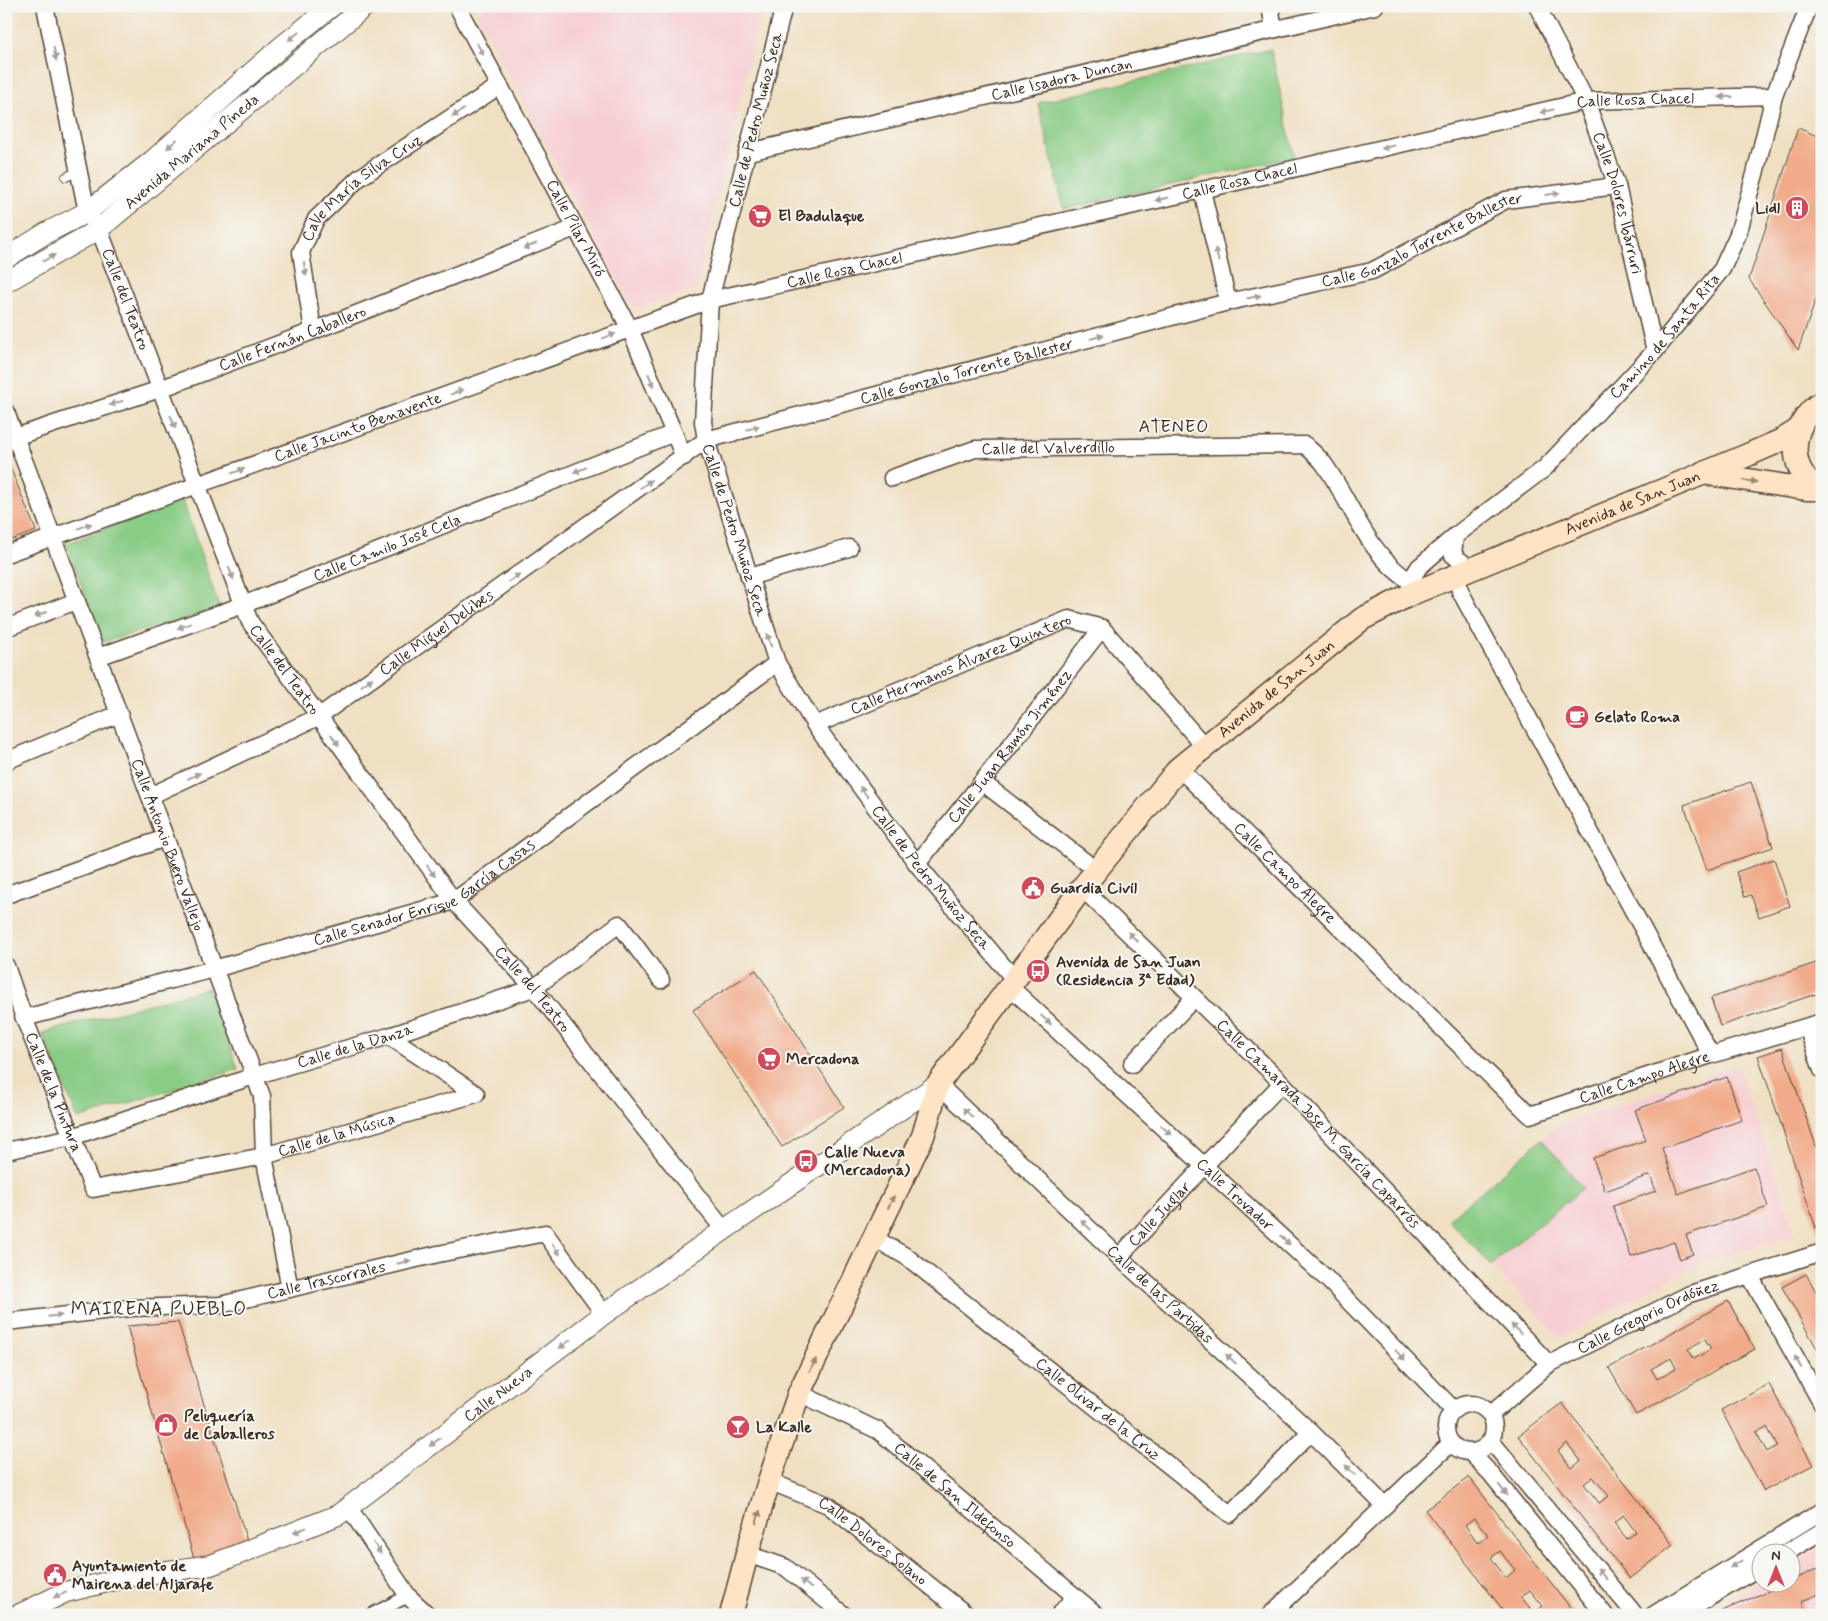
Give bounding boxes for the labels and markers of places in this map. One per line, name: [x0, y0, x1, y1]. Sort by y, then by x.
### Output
building icon: Lidl: [1784, 195, 1810, 221]
place label: Lidl: [1755, 198, 1780, 219]
supermarket icon: El Badulaque: [747, 203, 773, 229]
place label: El Badulaque: [778, 206, 865, 227]
cafe icon: Gelato Roma: [1564, 704, 1590, 730]
place label: Gelato Roma: [1594, 707, 1680, 728]
public building icon: Guardia Civil: [1020, 875, 1046, 901]
place label: Guardia Civil: [1050, 878, 1137, 899]
place label: Avenida de San Juan (Residencia 3ª Edad): [1056, 952, 1201, 991]
bus stop icon: Avenida de San Juan (Residencia 3ª Edad): [1025, 958, 1051, 984]
supermarket icon: Mercadona: [756, 1046, 782, 1072]
place label: Mercadona: [786, 1049, 859, 1070]
place label: Calle Nueva (Mercadona): [824, 1142, 910, 1181]
bus stop icon: Calle Nueva (Mercadona): [793, 1148, 819, 1174]
place label: Peluquería de Caballeros: [184, 1406, 275, 1445]
shop icon: Peluquería de Caballeros: [153, 1412, 179, 1438]
bar icon: La Kalle: [725, 1414, 751, 1440]
place label: La Kalle: [756, 1417, 812, 1438]
place label: Ayuntamiento de Mairena del Aljarafe: [72, 1556, 214, 1595]
public building icon: Ayuntamiento de Mairena del Aljarafe: [42, 1562, 68, 1588]

